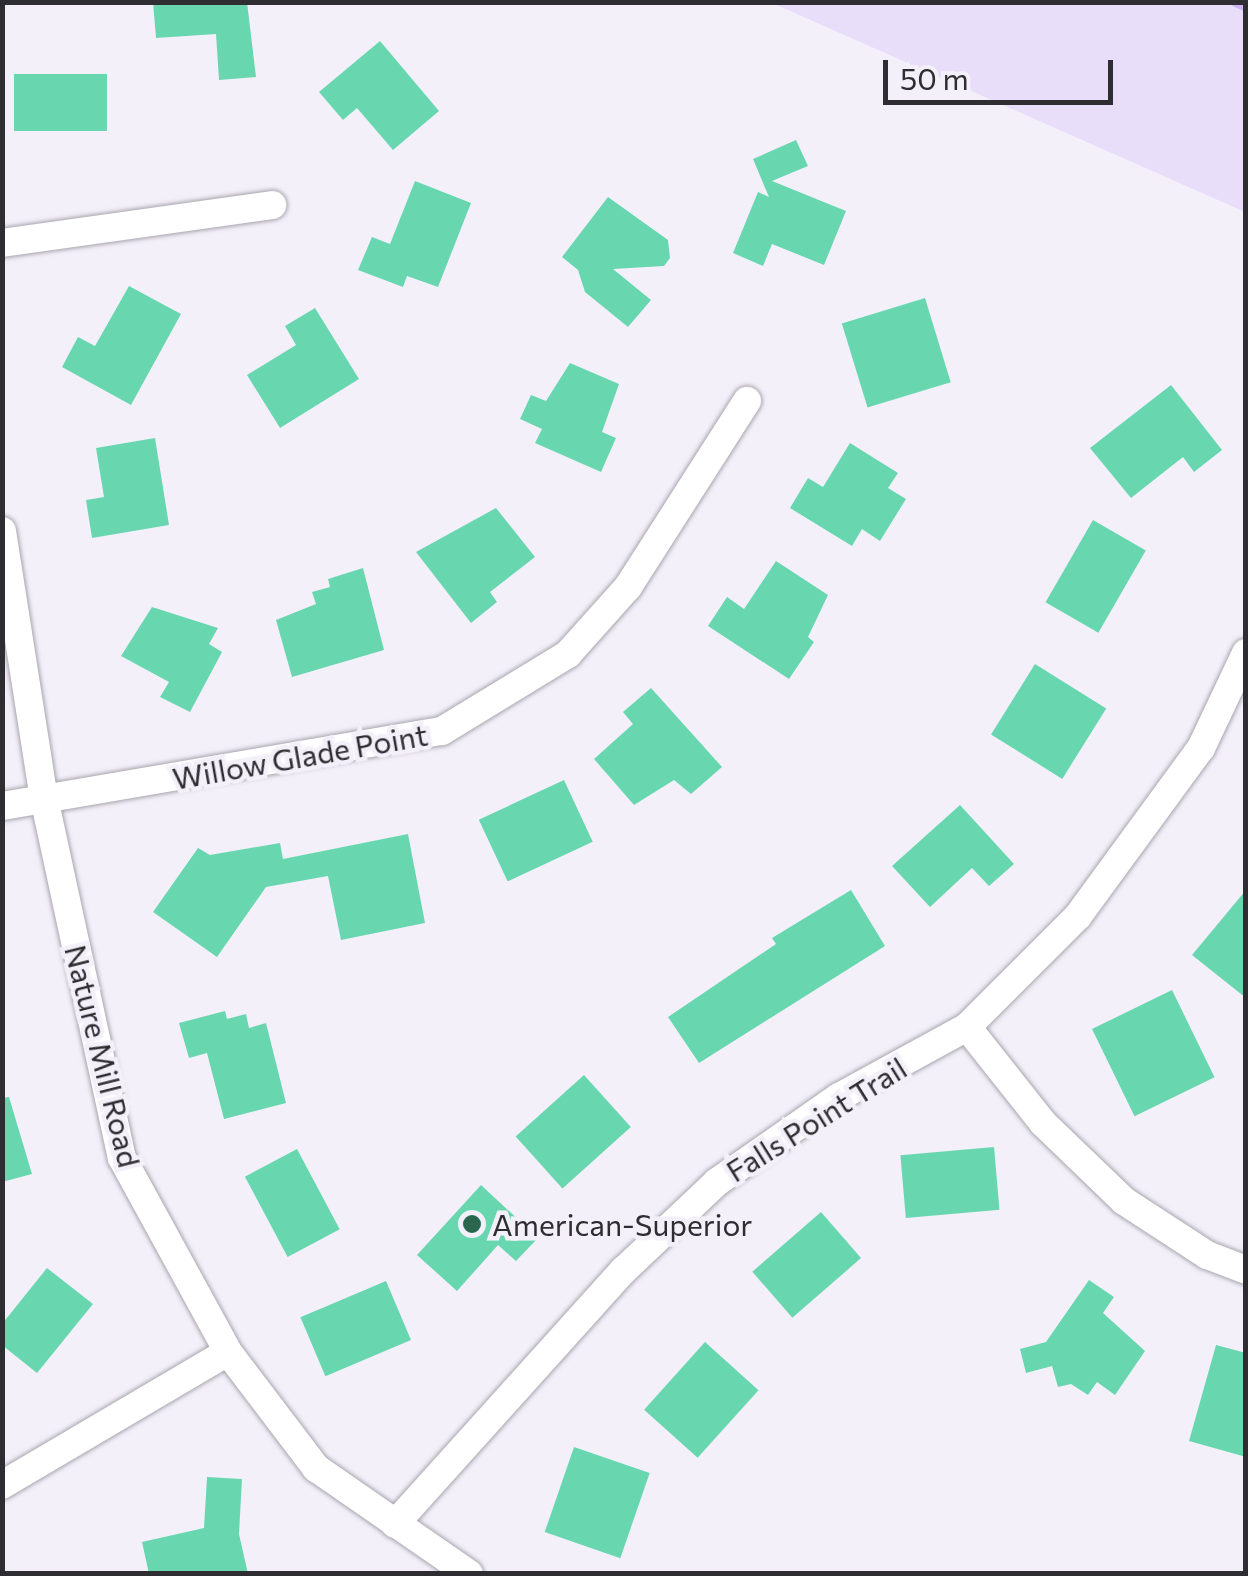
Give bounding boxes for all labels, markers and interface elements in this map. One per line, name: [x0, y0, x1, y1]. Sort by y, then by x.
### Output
scale bar: [888, 40, 1118, 102]
text: 50 m: [900, 59, 969, 96]
street label: Willow Glade Point: [170, 716, 430, 796]
street label: Nature Mill Road: [58, 941, 148, 1171]
street label: Falls Point Trail: [719, 1049, 913, 1189]
place label: American-Superior: [492, 1206, 752, 1242]
marker: American-Superior: [461, 1213, 483, 1235]

